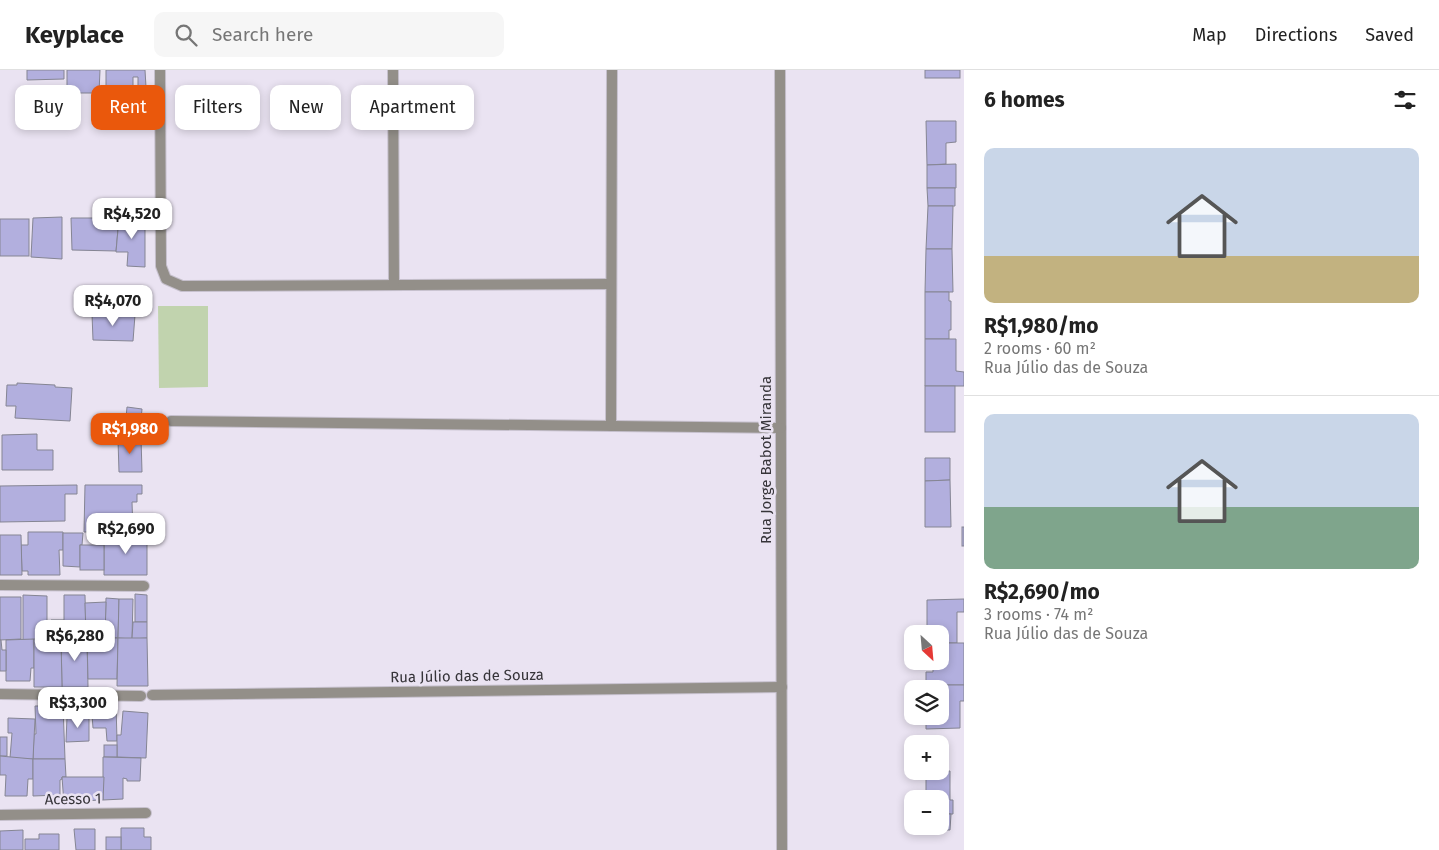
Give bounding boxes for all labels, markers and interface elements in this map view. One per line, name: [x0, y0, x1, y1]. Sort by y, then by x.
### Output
search box: [154, 12, 504, 57]
text: Keyplace: [25, 21, 124, 49]
icon: search: [172, 21, 200, 49]
text: Search here: [212, 23, 313, 46]
text: Map: [1192, 24, 1227, 46]
text: Directions: [1255, 24, 1337, 46]
text: Saved: [1365, 24, 1414, 46]
chip: Buy: [15, 85, 81, 130]
chip: Rent: [91, 85, 165, 130]
chip: Filters: [175, 85, 260, 130]
chip: New: [270, 85, 341, 130]
chip: Apartment: [351, 85, 474, 130]
icon: filters: [1391, 86, 1419, 114]
text: 6 homes: [984, 87, 1065, 113]
icon: home: [1157, 181, 1247, 271]
pin: R$4,520: [86, 198, 178, 240]
text: R$4,520: [103, 204, 161, 223]
pin: R$4,070: [67, 284, 159, 327]
text: R$4,070: [85, 291, 141, 310]
text: R$1,980/mo: [984, 313, 1098, 339]
text: 2 rooms · 60 m²: [984, 339, 1096, 358]
text: Rua Júlio das de Souza: [984, 358, 1148, 377]
street label: Rua Jorge Babot Miranda: [757, 376, 775, 544]
pin: R$1,980: [84, 412, 176, 455]
text: R$1,980: [102, 419, 158, 438]
icon: home: [1157, 446, 1247, 536]
pin: R$2,690: [80, 512, 172, 555]
text: R$2,690: [97, 519, 155, 538]
text: R$2,690/mo: [984, 579, 1100, 605]
text: 3 rooms · 74 m²: [984, 605, 1093, 624]
pin: R$6,280: [29, 620, 121, 662]
text: Rua Júlio das de Souza: [984, 624, 1148, 643]
north arrow: [904, 625, 949, 670]
map controls: [904, 625, 949, 835]
text: R$6,280: [46, 626, 104, 645]
street label: Rua Júlio das de Souza: [390, 666, 544, 686]
button: layers: [904, 680, 949, 725]
pin: R$3,300: [32, 686, 124, 729]
text: R$3,300: [49, 693, 107, 712]
button: +: [904, 735, 949, 780]
street label: Acesso 1: [44, 790, 102, 808]
button: −: [904, 790, 949, 835]

